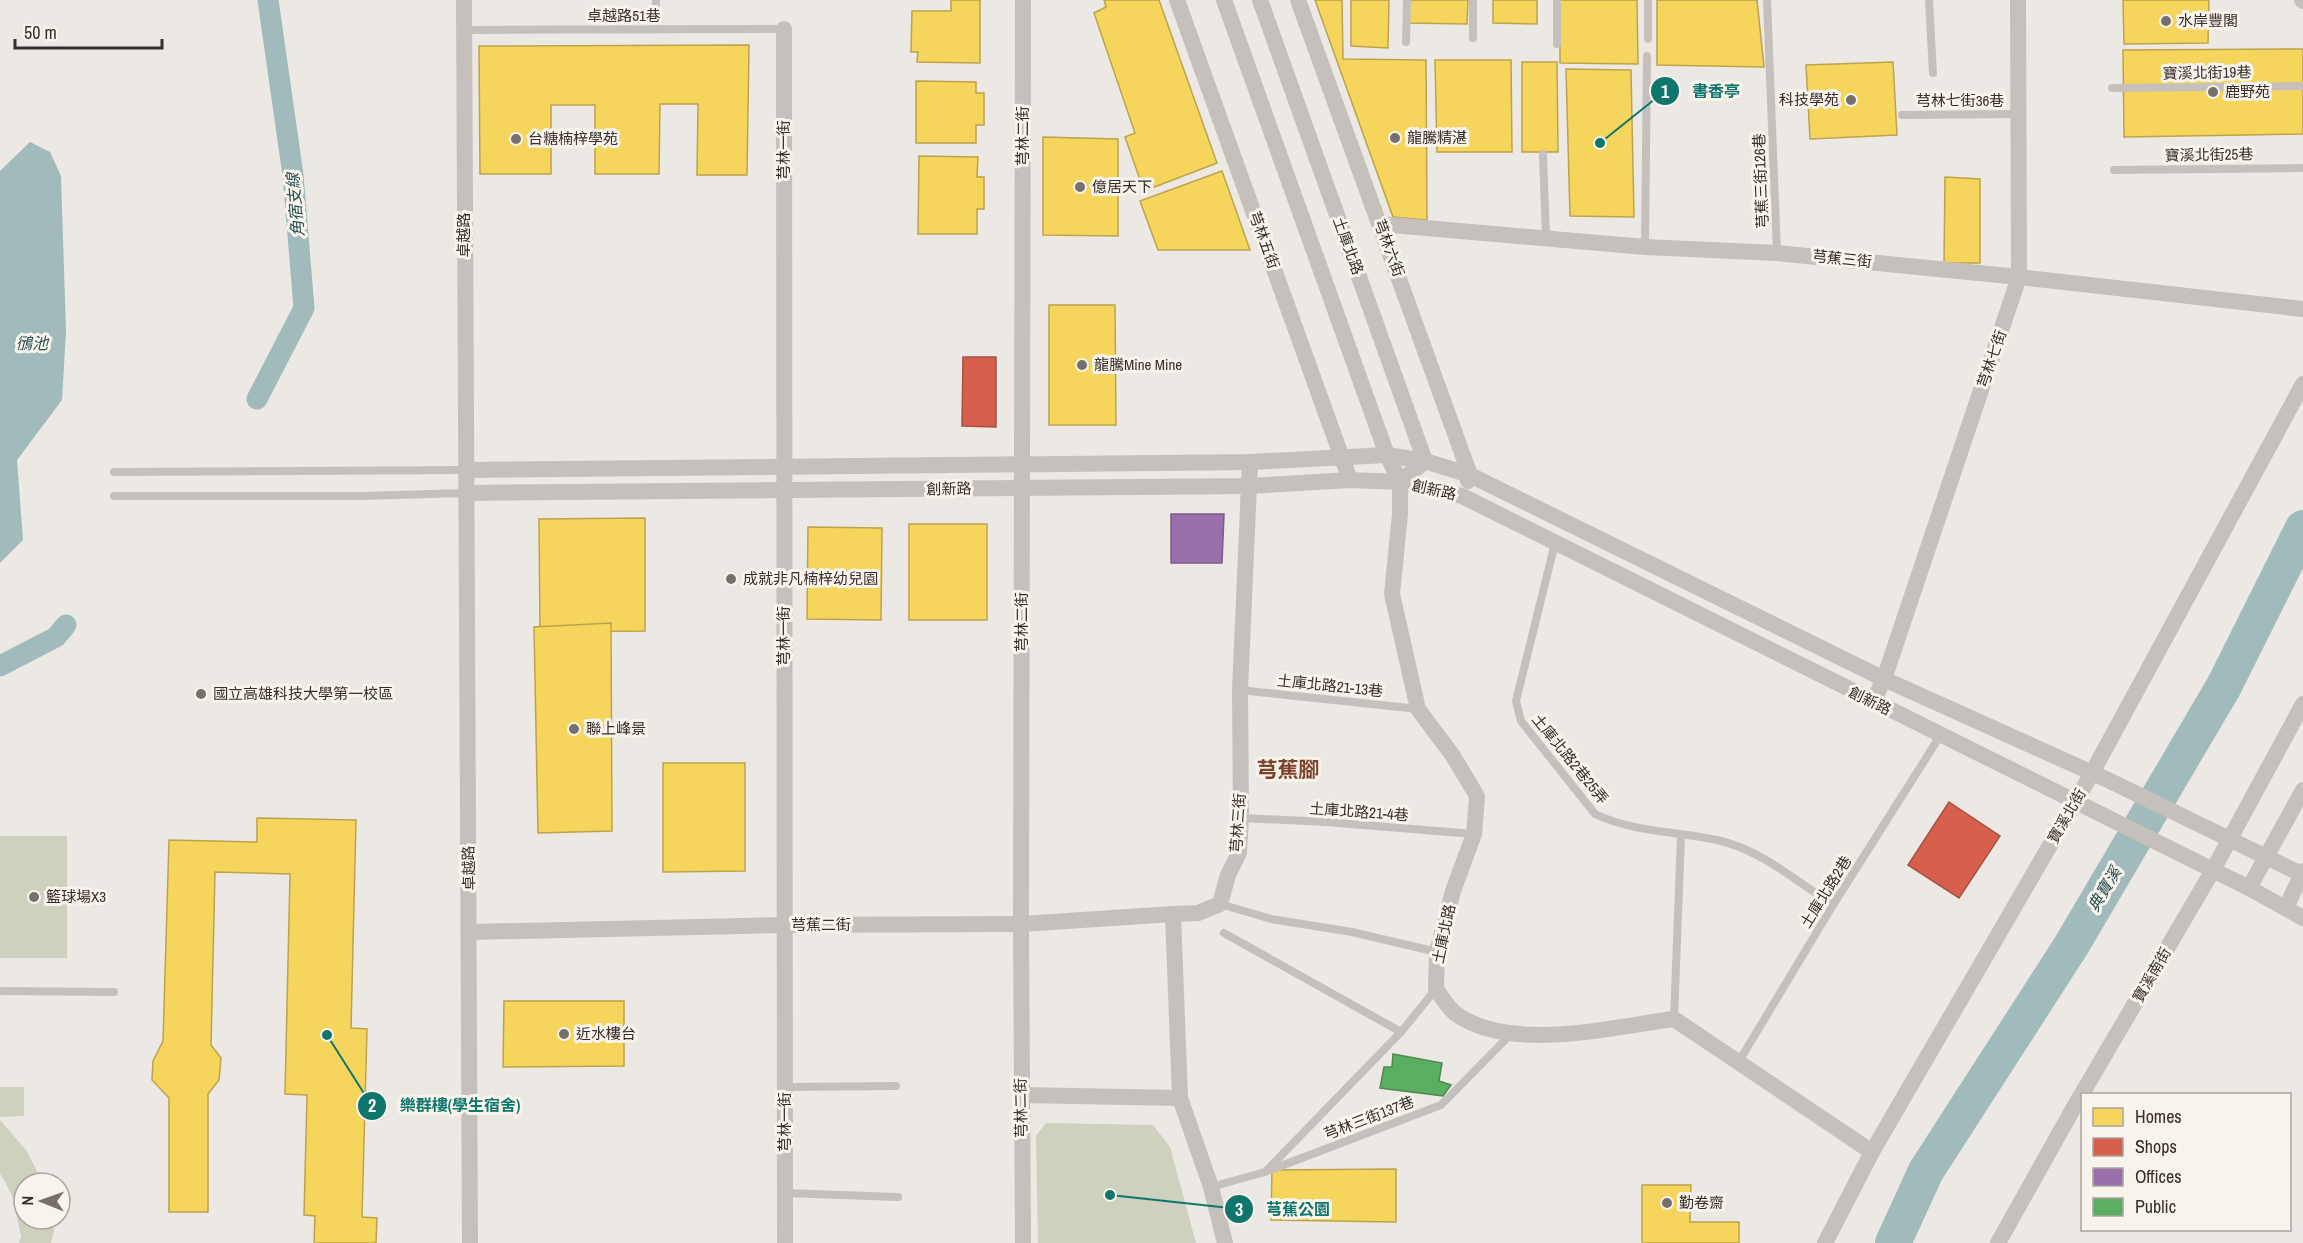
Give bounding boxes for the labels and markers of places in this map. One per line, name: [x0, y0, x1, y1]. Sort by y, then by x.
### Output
place label: 水岸豐閣: [2178, 10, 2238, 31]
marker: 水岸豐閣: [2159, 14, 2173, 28]
callout: 書香亭: [1650, 74, 1752, 108]
place label: 鹿野苑: [2225, 81, 2270, 102]
marker: 鹿野苑: [2206, 85, 2220, 99]
place label: 科技學苑: [1779, 89, 1839, 110]
marker: 科技學苑: [1844, 93, 1858, 107]
place label: 龍騰精湛: [1407, 127, 1467, 148]
place label: 台糖楠梓學苑: [528, 128, 618, 149]
marker: 龍騰精湛: [1388, 131, 1402, 145]
marker: 台糖楠梓學苑: [509, 132, 523, 146]
place label: 億居天下: [1092, 176, 1152, 197]
marker: 億居天下: [1073, 180, 1087, 194]
place label: 龍騰Mine Mine: [1094, 354, 1182, 375]
marker: 龍騰Mine Mine: [1075, 358, 1089, 372]
place label: 成就非凡楠梓幼兒園: [743, 568, 878, 589]
marker: 成就非凡楠梓幼兒園: [724, 572, 738, 586]
place label: 國立高雄科技大學第一校區: [213, 683, 393, 704]
marker: 國立高雄科技大學第一校區: [194, 687, 208, 701]
place label: 聯上峰景: [586, 718, 646, 739]
marker: 聯上峰景: [567, 722, 581, 736]
place label: 籃球場X3: [46, 886, 106, 907]
marker: 籃球場X3: [27, 890, 41, 904]
place label: 近水樓台: [576, 1023, 636, 1044]
marker: 近水樓台: [557, 1027, 571, 1041]
callout: 樂群樓(學生宿舍): [357, 1089, 532, 1123]
callout: 芎蕉公園: [1224, 1192, 1342, 1226]
place label: 勤卷齋: [1679, 1192, 1724, 1213]
marker: 勤卷齋: [1660, 1196, 1674, 1210]

